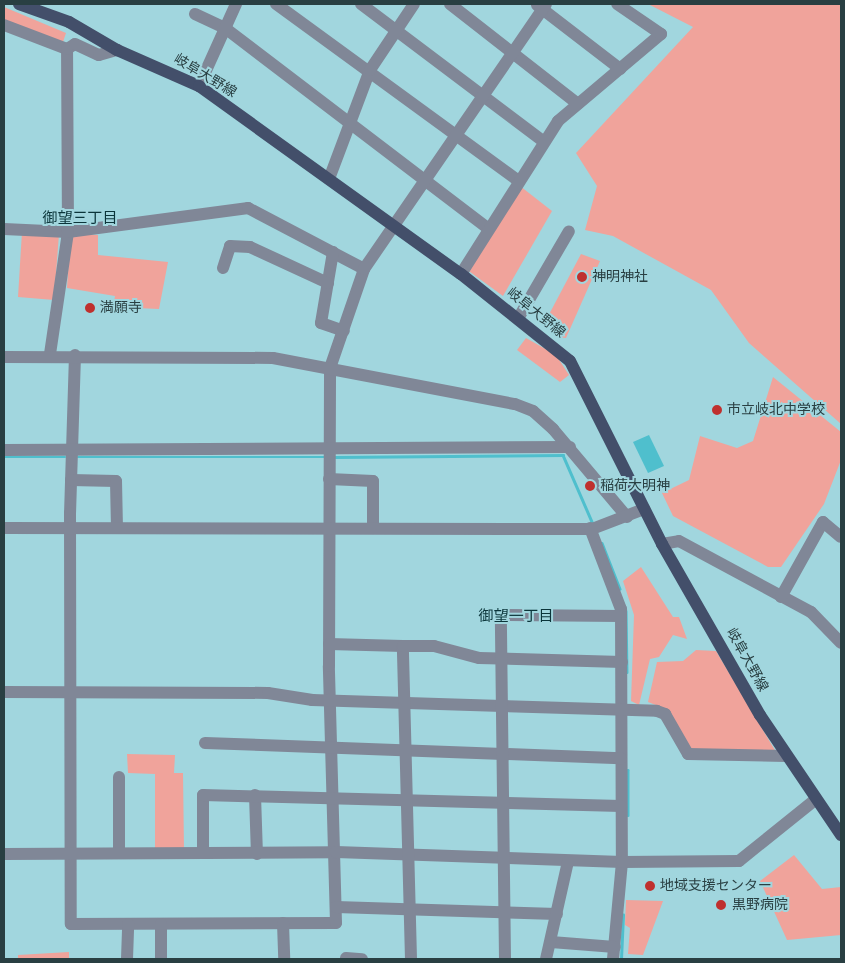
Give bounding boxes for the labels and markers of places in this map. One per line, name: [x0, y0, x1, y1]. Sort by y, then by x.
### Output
place label: 神明神社: [592, 269, 648, 285]
marker: 神明神社: [576, 271, 588, 283]
place label: 満願寺: [100, 300, 142, 316]
marker: 満願寺: [84, 302, 96, 314]
place label: 市立岐北中学校: [727, 402, 825, 418]
marker: 市立岐北中学校: [711, 404, 723, 416]
place label: 稲荷大明神: [600, 478, 670, 494]
marker: 稲荷大明神: [584, 480, 596, 492]
place label: 地域支援センター: [660, 878, 772, 894]
marker: 地域支援センター: [644, 880, 656, 892]
place label: 黒野病院: [732, 897, 788, 913]
marker: 黒野病院: [714, 898, 728, 912]

